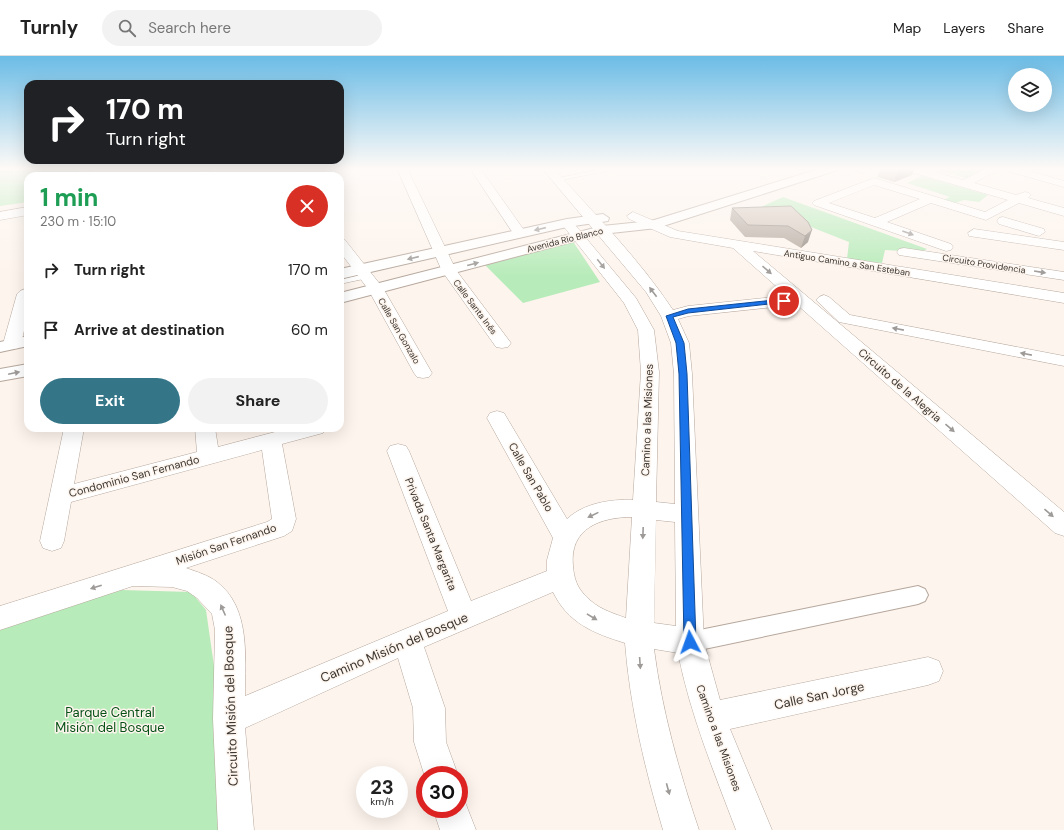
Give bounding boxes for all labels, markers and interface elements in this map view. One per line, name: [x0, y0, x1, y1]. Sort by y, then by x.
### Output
search box: [102, 10, 382, 46]
text: Turnly: [20, 15, 78, 40]
icon: search: [116, 17, 138, 39]
text: Search here: [148, 18, 231, 38]
text: Map: [893, 19, 921, 37]
text: Layers: [943, 19, 985, 37]
text: Share: [1007, 19, 1044, 37]
map controls: [1008, 68, 1052, 112]
button: layers: [1008, 68, 1052, 112]
text: 170 m: [106, 91, 184, 128]
icon: right: [40, 96, 92, 148]
text: Turn right: [106, 127, 186, 151]
text: 1 min: [40, 182, 98, 213]
button: close: [286, 185, 328, 227]
text: 230 m · 15:10: [40, 213, 116, 230]
street label: Avenida Río Blanco: [525, 225, 605, 255]
one-way arrow: [534, 226, 546, 232]
one-way arrow: [902, 231, 914, 237]
street label: Antiguo Camino a San Esteban: [783, 247, 911, 279]
street label: Circuito Providencia: [942, 252, 1026, 277]
one-way arrow: [407, 255, 419, 261]
one-way arrow: [596, 258, 605, 269]
icon: right: [40, 259, 62, 281]
text: Turn right: [74, 260, 145, 280]
text: 170 m: [288, 260, 328, 280]
one-way arrow: [467, 261, 479, 267]
one-way arrow: [762, 265, 771, 274]
one-way arrow: [1034, 269, 1046, 275]
street label: Calle Santa Inés: [450, 277, 500, 337]
pin: [767, 284, 801, 318]
one-way arrow: [648, 286, 657, 297]
icon: arrive: [773, 290, 795, 312]
street label: Calle San Gonzalo: [375, 296, 423, 366]
icon: arrive: [40, 319, 62, 341]
text: Arrive at destination: [74, 320, 225, 340]
text: 60 m: [291, 320, 328, 340]
one-way arrow: [892, 326, 904, 332]
street label: Circuito de la Alegria: [856, 345, 944, 425]
one-way arrow: [1020, 351, 1032, 357]
street label: Camino a las Misiones: [638, 364, 656, 476]
one-way arrow: [8, 369, 20, 375]
button: Exit: [40, 378, 180, 424]
button: Share: [188, 378, 328, 424]
one-way arrow: [945, 423, 955, 432]
street label: Calle San Pablo: [506, 440, 556, 514]
street label: Condominio San Fernando: [67, 452, 201, 500]
street label: Privada Santa Margarita: [402, 475, 460, 593]
one-way arrow: [1043, 508, 1054, 517]
one-way arrow: [587, 512, 599, 518]
street label: Misión San Fernando: [174, 520, 278, 568]
one-way arrow: [640, 527, 647, 539]
one-way arrow: [90, 584, 102, 590]
one-way arrow: [220, 604, 227, 616]
street label: Camino Misión del Bosque: [318, 609, 471, 686]
one-way arrow: [586, 613, 598, 620]
position arrow: [669, 621, 711, 663]
street label: Circuito Misión del Bosque: [219, 626, 242, 786]
one-way arrow: [637, 657, 644, 669]
street label: Calle San Jorge: [772, 678, 866, 713]
street label: Camino a las Misiones: [693, 683, 745, 793]
park label: Parque Central Misión del Bosque: [55, 704, 165, 736]
speed limit sign: 30: [416, 766, 468, 818]
text: 23: [370, 774, 394, 800]
one-way arrow: [666, 783, 672, 795]
text: km/h: [370, 795, 394, 808]

